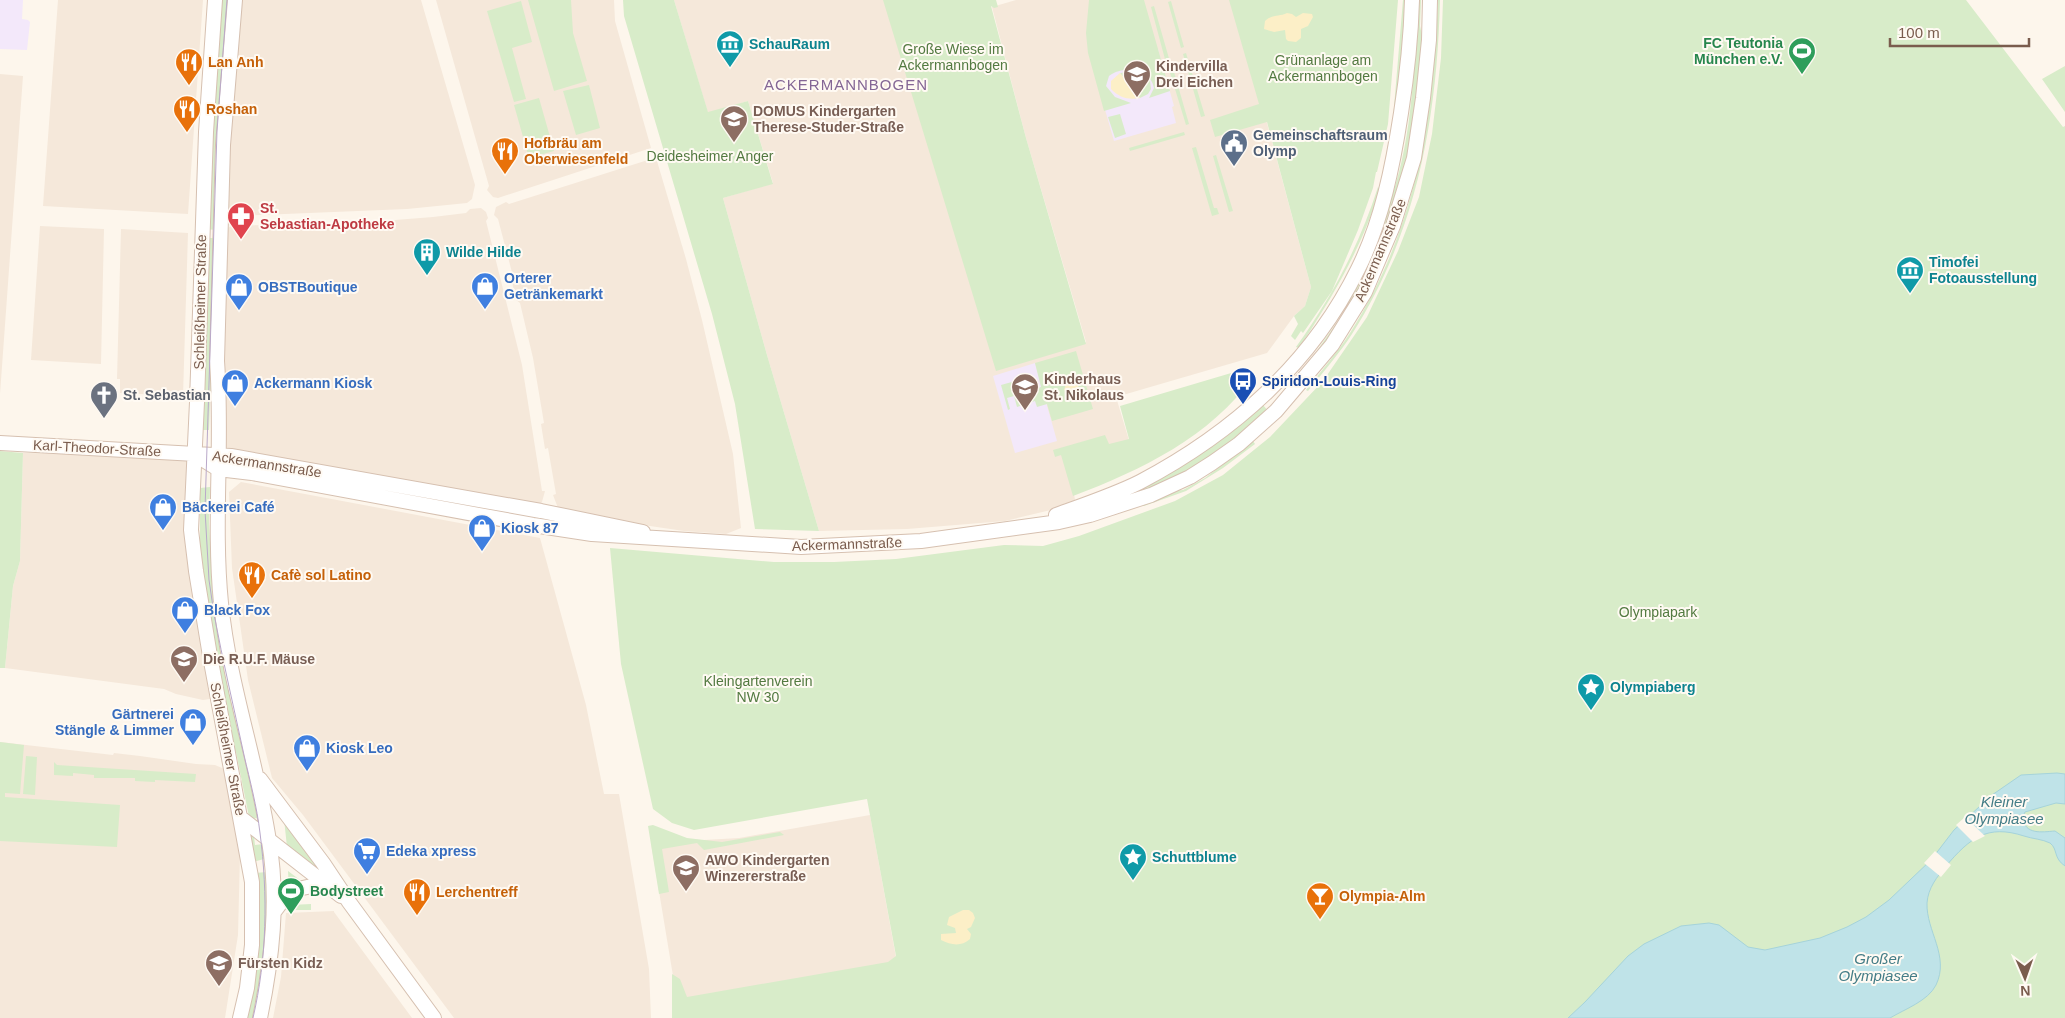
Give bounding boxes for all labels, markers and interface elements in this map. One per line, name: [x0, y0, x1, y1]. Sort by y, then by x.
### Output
scale bar: [1890, 15, 2029, 47]
text: 100 m: [1898, 24, 1940, 41]
museum icon: SchauRaum: [715, 29, 745, 68]
place label: FC Teutonia München e.V.: [1694, 35, 1783, 67]
place label: SchauRaum: [749, 36, 830, 52]
sports icon: FC Teutonia München e.V.: [1787, 36, 1817, 75]
park label: Große Wiese im Ackermannbogen: [898, 41, 1008, 73]
restaurant icon: Lan Anh: [174, 47, 204, 86]
park label: Grünanlage am Ackermannbogen: [1268, 52, 1378, 84]
place label: Lan Anh: [208, 54, 263, 70]
place label: Kindervilla Drei Eichen: [1156, 58, 1233, 90]
school or university icon: Kindervilla Drei Eichen: [1122, 59, 1152, 98]
district label: ACKERMANNBOGEN: [764, 76, 928, 93]
restaurant icon: Roshan: [172, 94, 202, 133]
place label: Roshan: [206, 101, 257, 117]
place label: DOMUS Kindergarten Therese-Studer-Straße: [753, 103, 904, 135]
school or university icon: DOMUS Kindergarten Therese-Studer-Straße: [719, 104, 749, 143]
place label: Gemeinschaftsraum Olymp: [1253, 127, 1388, 159]
public building icon: Gemeinschaftsraum Olymp: [1219, 128, 1249, 167]
place label: Hofbräu am Oberwiesenfeld: [524, 135, 628, 167]
restaurant icon: Hofbräu am Oberwiesenfeld: [490, 136, 520, 175]
park label: Deidesheimer Anger: [647, 148, 774, 164]
street label: Ackermannstraße: [1351, 196, 1409, 304]
place label: St. Sebastian-Apotheke: [260, 200, 395, 232]
pharmacy icon: St. Sebastian-Apotheke: [226, 201, 256, 240]
street label: Schleißheimer Straße: [191, 234, 209, 370]
building icon: Wilde Hilde: [412, 237, 442, 276]
place label: Wilde Hilde: [446, 244, 522, 260]
place label: Timofei Fotoausstellung: [1929, 254, 2037, 286]
museum icon: Timofei Fotoausstellung: [1895, 255, 1925, 294]
place label: Orterer Getränkemarkt: [504, 270, 603, 302]
shop icon: Orterer Getränkemarkt: [470, 271, 500, 310]
shop icon: OBSTBoutique: [224, 272, 254, 311]
place label: OBSTBoutique: [258, 279, 358, 295]
bus stop icon: Spiridon-Louis-Ring: [1228, 366, 1258, 405]
shop icon: Ackermann Kiosk: [220, 368, 250, 407]
place label: Kinderhaus St. Nikolaus: [1044, 371, 1124, 403]
school or university icon: Kinderhaus St. Nikolaus: [1010, 372, 1040, 411]
place label: Spiridon-Louis-Ring: [1262, 373, 1397, 389]
place label: Ackermann Kiosk: [254, 375, 372, 391]
church icon: St. Sebastian: [89, 380, 119, 419]
place label: St. Sebastian: [123, 387, 211, 403]
street label: Karl-Theodor-Straße: [32, 437, 162, 459]
street label: Ackermannstraße: [211, 447, 323, 481]
shop icon: Bäckerei Café: [148, 492, 178, 531]
place label: Bäckerei Café: [182, 499, 275, 515]
shop icon: Kiosk 87: [467, 513, 497, 552]
place label: Kiosk 87: [501, 520, 559, 536]
street label: Ackermannstraße: [792, 534, 903, 554]
restaurant icon: Cafè sol Latino: [237, 560, 267, 599]
place label: Cafè sol Latino: [271, 567, 371, 583]
shop icon: Black Fox: [170, 595, 200, 634]
place label: Black Fox: [204, 602, 270, 618]
park label: Olympiapark: [1619, 604, 1698, 620]
school or university icon: Die R.U.F. Mäuse: [169, 644, 199, 683]
place label: Die R.U.F. Mäuse: [203, 651, 315, 667]
place icon: Olympiaberg: [1576, 672, 1606, 711]
park label: Kleingartenverein NW 30: [704, 673, 812, 705]
place label: Olympiaberg: [1610, 679, 1696, 695]
street label: Schleißheimer Straße: [207, 681, 249, 817]
place label: Gärtnerei Stängle & Limmer: [55, 706, 175, 738]
shop icon: Gärtnerei Stängle & Limmer: [178, 707, 208, 746]
shop icon: Kiosk Leo: [292, 733, 322, 772]
place label: Kiosk Leo: [326, 740, 393, 756]
water label: Kleiner Olympiasee: [1964, 793, 2044, 827]
supermarket icon: Edeka xpress: [352, 836, 382, 875]
place icon: Schuttblume: [1118, 842, 1148, 881]
place label: Edeka xpress: [386, 843, 476, 859]
place label: Schuttblume: [1152, 849, 1237, 865]
place label: AWO Kindergarten Winzererstraße: [705, 852, 829, 884]
school or university icon: AWO Kindergarten Winzererstraße: [671, 853, 701, 892]
sports icon: Bodystreet: [276, 876, 306, 915]
restaurant icon: Lerchentreff: [402, 877, 432, 916]
bar icon: Olympia-Alm: [1305, 881, 1335, 920]
place label: Bodystreet: [310, 883, 383, 899]
place label: Lerchentreff: [436, 884, 518, 900]
place label: Olympia-Alm: [1339, 888, 1425, 904]
school or university icon: Fürsten Kidz: [204, 948, 234, 987]
water label: Großer Olympiasee: [1838, 950, 1918, 984]
north arrow: [2000, 953, 2050, 1003]
place label: Fürsten Kidz: [238, 955, 323, 971]
text: N: [2020, 983, 2031, 999]

